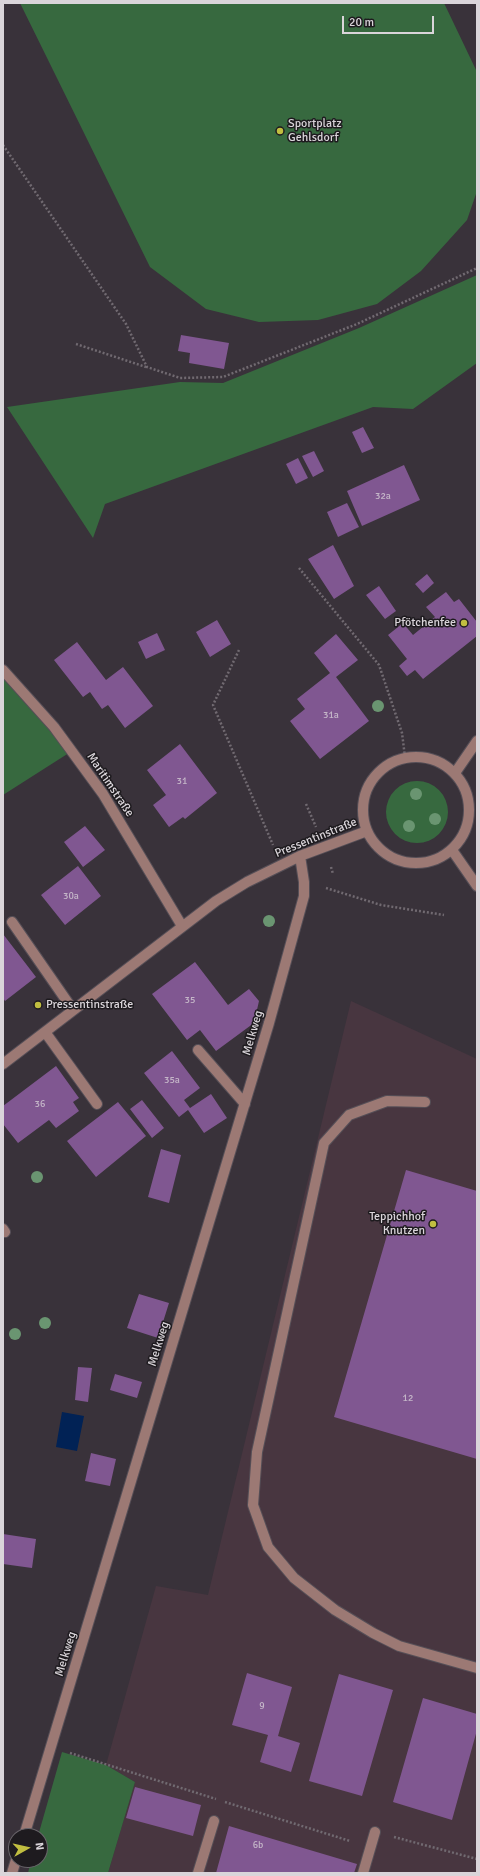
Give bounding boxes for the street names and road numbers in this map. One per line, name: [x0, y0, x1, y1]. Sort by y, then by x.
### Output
street label: Maritimstraße: [83, 750, 137, 820]
street label: Pressentinstraße: [273, 815, 359, 861]
street label: Melkweg: [240, 1009, 266, 1057]
street label: Melkweg: [145, 1320, 173, 1368]
street label: Melkweg: [52, 1630, 80, 1678]

